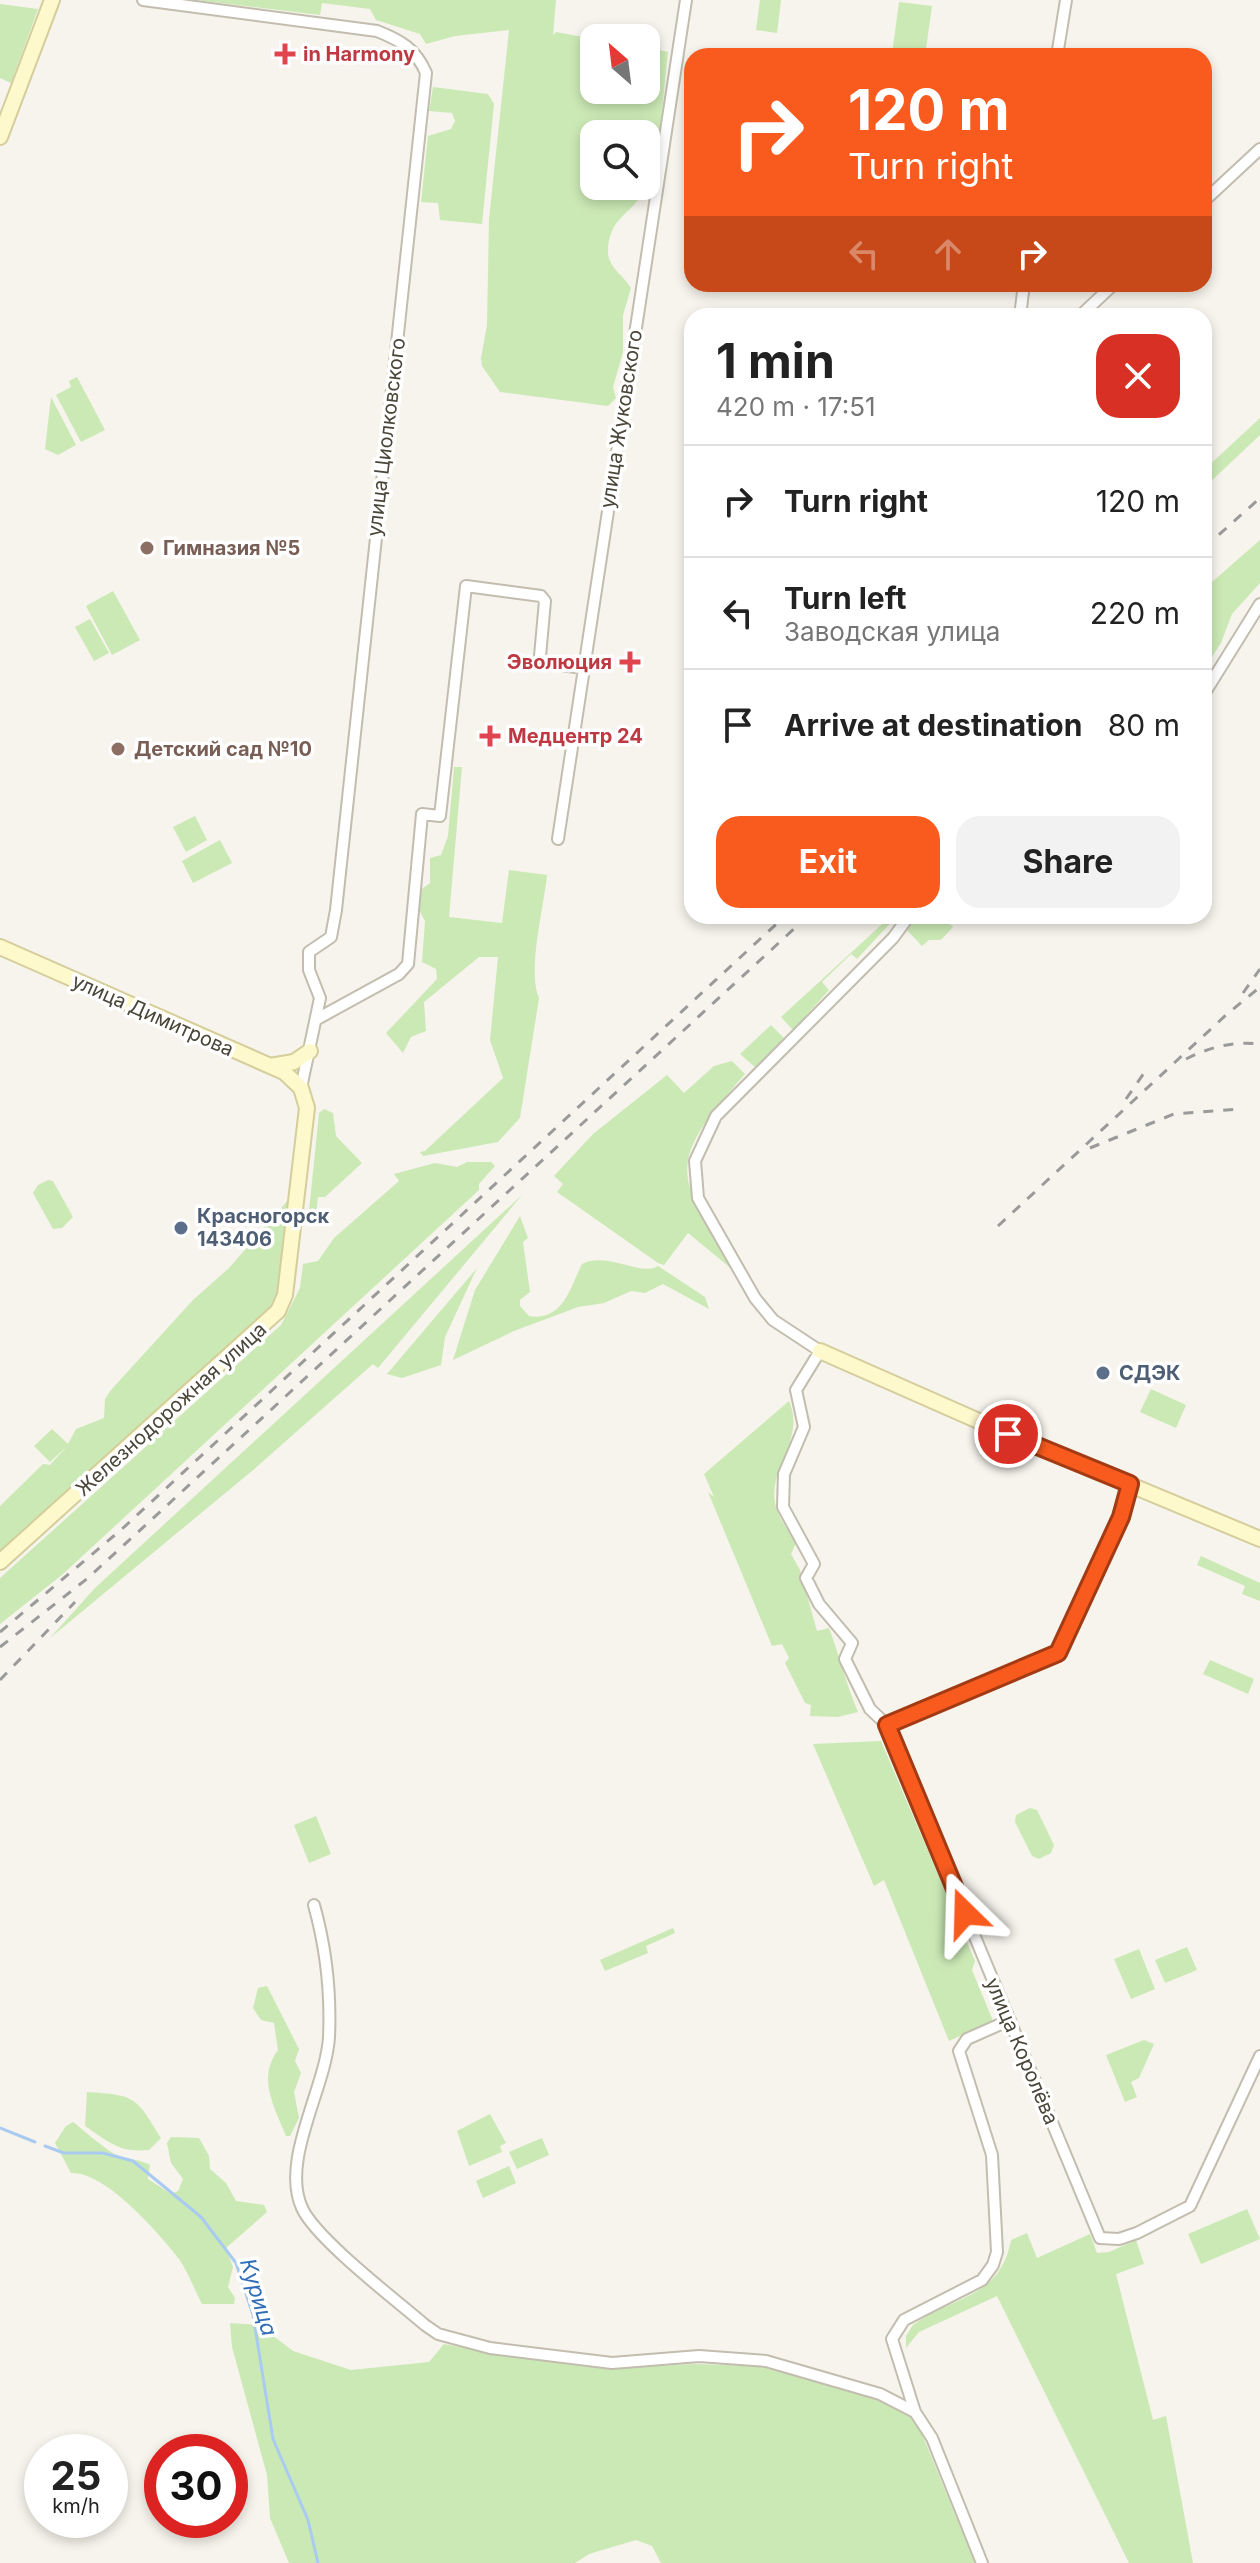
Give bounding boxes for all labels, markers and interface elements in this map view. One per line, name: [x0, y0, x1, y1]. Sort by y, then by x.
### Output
north arrow: [580, 24, 660, 104]
map controls: [580, 24, 660, 200]
place label: in Harmony: [303, 42, 415, 66]
marker: in Harmony: [274, 43, 296, 65]
text: 120 m: [848, 76, 1010, 144]
icon: right: [716, 80, 820, 184]
button: search: [580, 120, 660, 200]
text: Turn right: [848, 144, 1013, 188]
icon: left: [842, 232, 886, 276]
icon: ahead: [926, 232, 970, 276]
icon: right: [1010, 232, 1054, 276]
street label: улица Жуковского: [595, 328, 647, 510]
text: 1 min: [716, 331, 835, 390]
button: close: [1096, 334, 1180, 418]
street label: улица Циолковского: [362, 336, 410, 538]
text: 420 m · 17:51: [716, 391, 876, 422]
icon: right: [716, 479, 760, 523]
text: Turn right: [784, 483, 928, 519]
text: 120 m: [1096, 483, 1180, 519]
place label: Гимназия №5: [163, 536, 300, 560]
marker: Гимназия №5: [138, 539, 156, 557]
text: Turn left: [784, 580, 906, 616]
icon: left: [716, 591, 760, 635]
text: 220 m: [1090, 595, 1180, 631]
text: Заводская улица: [784, 616, 1000, 647]
place label: Эволюция: [507, 650, 612, 674]
marker: Эволюция: [619, 651, 641, 673]
icon: arrive: [716, 703, 760, 747]
text: Arrive at destination: [784, 707, 1082, 743]
text: 80 m: [1108, 707, 1180, 743]
place label: Медцентр 24: [508, 724, 643, 748]
marker: Медцентр 24: [479, 725, 501, 747]
place label: Детский сад №10: [134, 737, 312, 761]
marker: Детский сад №10: [109, 740, 127, 758]
button: Exit: [716, 816, 940, 908]
button: Share: [956, 816, 1180, 908]
street label: улица Димитрова: [69, 969, 237, 1061]
place label: Красногорск 143406: [197, 1204, 329, 1251]
marker: Красногорск 143406: [172, 1219, 190, 1237]
street label: Железнодорожная улица: [71, 1317, 271, 1501]
place label: СДЭК: [1119, 1361, 1180, 1385]
marker: СДЭК: [1094, 1364, 1112, 1382]
pin: [974, 1400, 1042, 1468]
icon: arrive: [986, 1412, 1030, 1456]
position arrow: [923, 1871, 1007, 1955]
street label: улица Королёва: [980, 1974, 1064, 2128]
water label: Курица: [235, 2255, 283, 2339]
speed limit sign: 30: [144, 2434, 248, 2538]
text: 25: [51, 2451, 101, 2500]
text: km/h: [52, 2494, 100, 2518]

